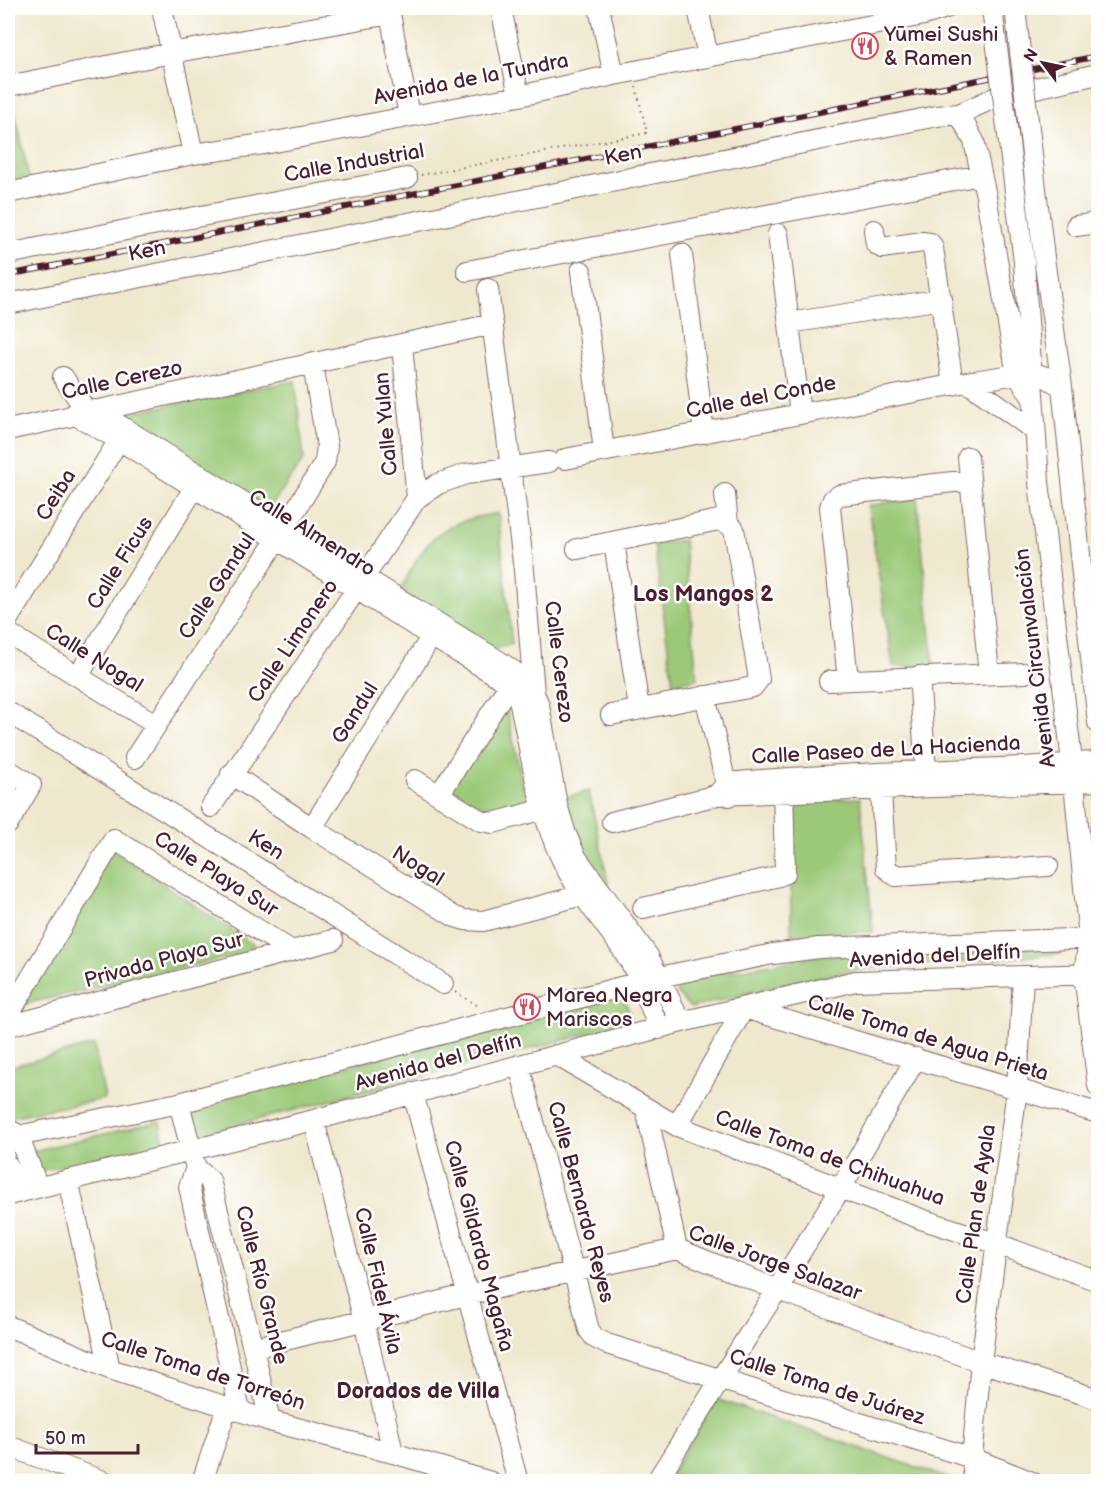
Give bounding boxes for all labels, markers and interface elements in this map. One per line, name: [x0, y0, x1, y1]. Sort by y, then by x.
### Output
place label: Yūmei Sushi & Ramen: [883, 22, 999, 71]
restaurant icon: Yūmei Sushi & Ramen: [850, 31, 880, 61]
north arrow: [1013, 33, 1073, 93]
text: N: [1020, 46, 1043, 66]
street label: Avenida de la Tundra: [371, 48, 571, 110]
street label: Calle Industrial: [282, 138, 426, 188]
street label: Ken: [602, 139, 644, 171]
street label: Ken: [126, 235, 168, 267]
street label: Calle Cerezo: [59, 355, 185, 405]
street label: Calle del Conde: [684, 370, 838, 424]
street label: Calle Yulan: [369, 371, 403, 477]
street label: Ceiba: [31, 465, 81, 525]
street label: Calle Almendro: [244, 484, 380, 582]
street label: Calle Ficus: [82, 512, 158, 614]
street label: Calle Gandul: [173, 528, 261, 644]
street label: Avenida Circunvalación: [1009, 547, 1061, 769]
street label: Calle Limonero: [242, 574, 344, 708]
district label: Los Mangos 2: [633, 581, 773, 608]
street label: Calle Cerezo: [539, 599, 579, 725]
street label: Calle Nogal: [40, 618, 148, 698]
street label: Gandul: [326, 678, 384, 748]
street label: Calle Paseo de La Hacienda: [751, 730, 1021, 770]
street label: Ken: [243, 824, 289, 866]
street label: Calle Playa Sur: [149, 826, 283, 922]
street label: Nogal: [387, 840, 449, 892]
street label: Privada Playa Sur: [82, 927, 247, 993]
street label: Avenida del Delfín: [849, 939, 1021, 973]
place label: Marea Negra Mariscos: [546, 983, 673, 1032]
street label: Calle Toma de Agua Prieta: [805, 989, 1051, 1087]
restaurant icon: Marea Negra Mariscos: [512, 992, 542, 1022]
street label: Avenida del Delfín: [352, 1028, 524, 1096]
street label: Calle Bernardo Reyes: [542, 1099, 620, 1305]
street label: Calle Toma de Chihuahua: [712, 1105, 948, 1211]
street label: Calle Plan de Ayala: [951, 1123, 1001, 1305]
street label: Calle Gildardo Magaña: [439, 1138, 519, 1354]
street label: Calle Río Grande: [230, 1203, 294, 1367]
street label: Calle Fidel Ávila: [349, 1205, 407, 1357]
street label: Calle Jorge Salazar: [685, 1220, 866, 1306]
street label: Calle Toma de Torreón: [98, 1326, 308, 1416]
street label: Calle Toma de Juárez: [726, 1344, 929, 1431]
district label: Dorados de Villa: [336, 1378, 500, 1405]
scale bar: [36, 1417, 138, 1455]
text: 50 m: [45, 1428, 86, 1449]

